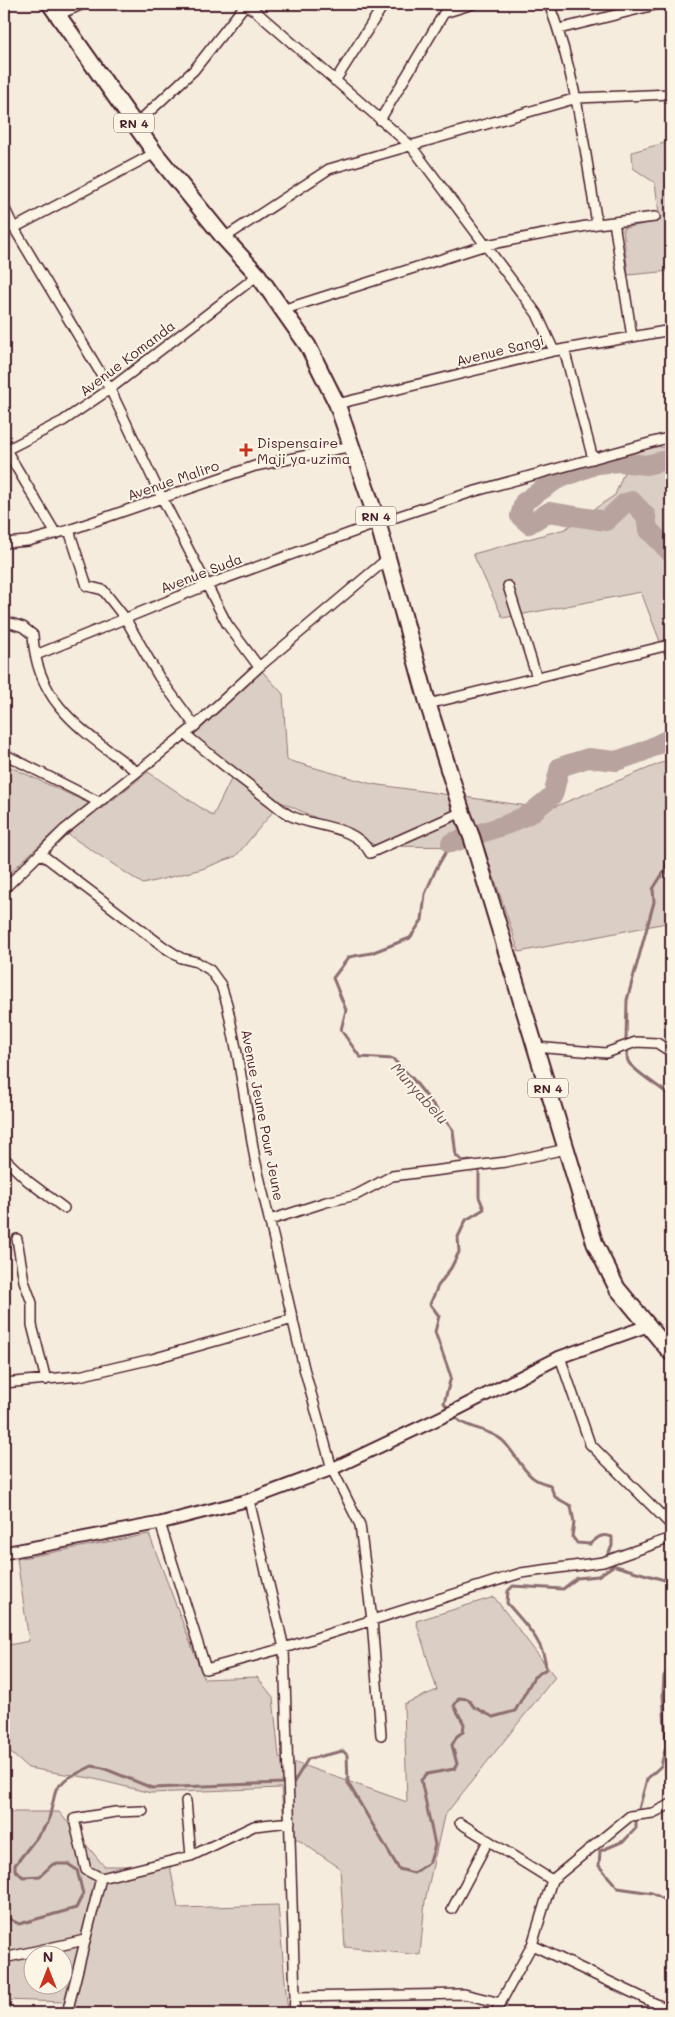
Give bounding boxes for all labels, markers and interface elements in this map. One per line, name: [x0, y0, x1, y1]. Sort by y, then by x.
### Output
road number: RN 4: [114, 114, 154, 132]
street label: Avenue Komanda: [75, 316, 179, 400]
street label: Avenue Sangi: [454, 330, 546, 370]
place label: Dispensaire Maji ya uzima: [257, 433, 350, 468]
marker: Dispensaire Maji ya uzima: [239, 443, 253, 457]
street label: Avenue Maliro: [125, 455, 221, 505]
road number: RN 4: [356, 506, 396, 526]
street label: Avenue Suda: [157, 549, 245, 597]
street label: Avenue Jeune Pour Jeune: [237, 1028, 289, 1202]
water label: Munyabelu: [387, 1058, 453, 1128]
road number: RN 4: [528, 1078, 568, 1098]
north arrow: [22, 1944, 72, 1994]
text: N: [43, 1947, 53, 1966]

